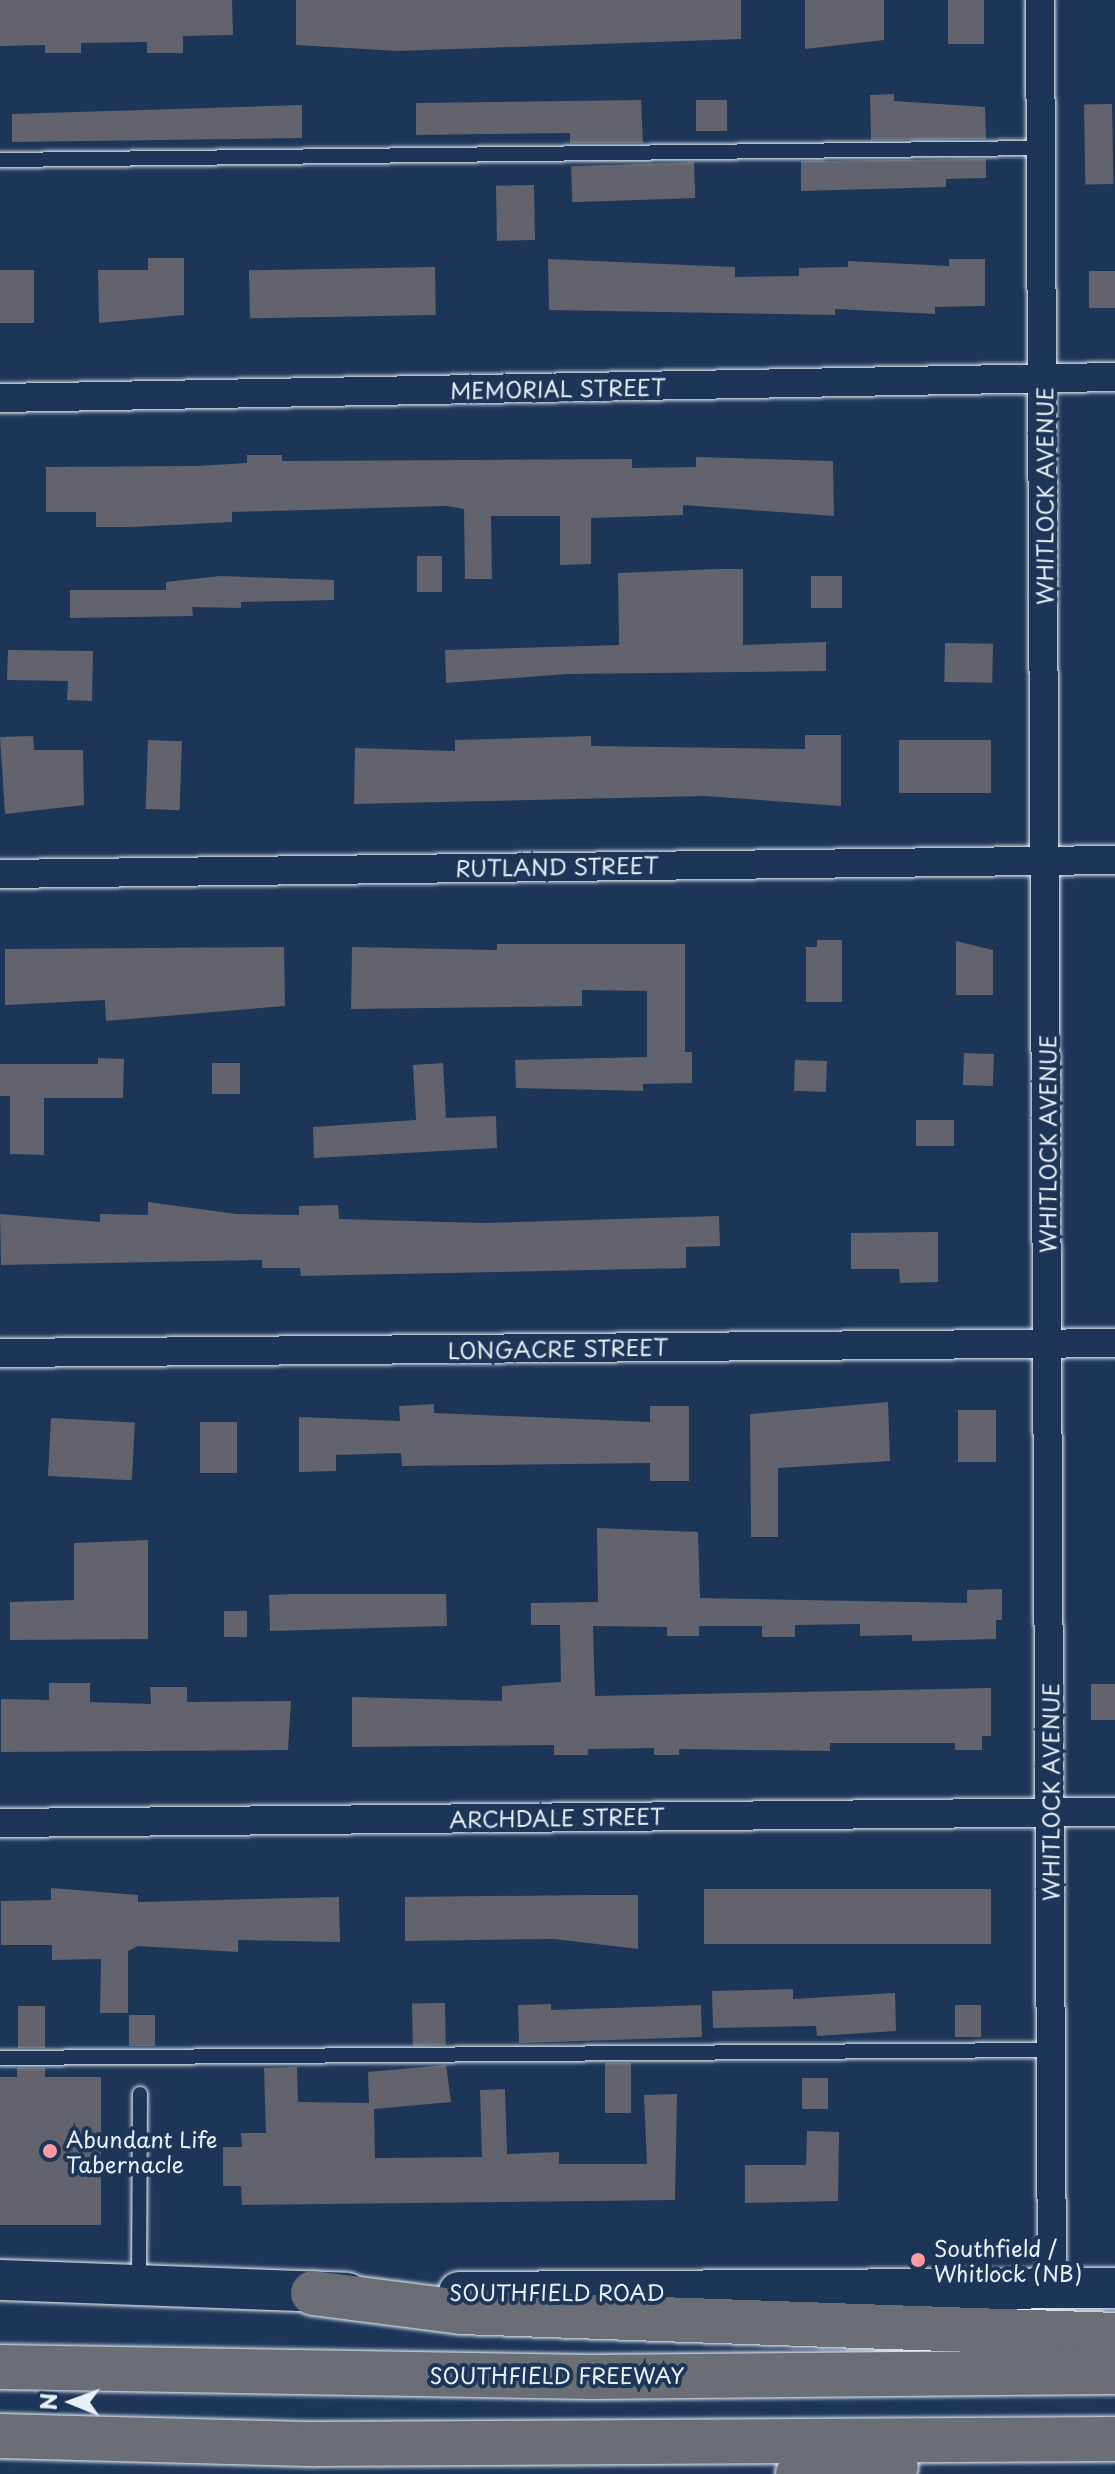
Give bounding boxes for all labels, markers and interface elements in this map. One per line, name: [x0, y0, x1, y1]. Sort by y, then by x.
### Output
street label: MEMORIAL STREET: [449, 373, 667, 403]
street label: WHITLOCK AVENUE: [1031, 385, 1057, 607]
street label: RUTLAND STREET: [455, 851, 659, 881]
street label: WHITLOCK AVENUE: [1034, 1033, 1060, 1255]
street label: LONGACRE STREET: [446, 1333, 670, 1363]
street label: WHITLOCK AVENUE: [1037, 1681, 1063, 1903]
street label: ARCHDALE STREET: [447, 1802, 667, 1832]
place label: Abundant Life Tabernacle: [66, 2125, 218, 2176]
marker: Abundant Life Tabernacle: [41, 2142, 59, 2160]
place label: Southfield / Whitlock (NB): [934, 2234, 1081, 2286]
marker: Southfield / Whitlock (NB): [909, 2251, 927, 2269]
street label: SOUTHFIELD ROAD: [449, 2279, 665, 2305]
north arrow: [32, 2362, 112, 2442]
street label: SOUTHFIELD FREEWAY: [430, 2362, 684, 2388]
text: N: [31, 2393, 64, 2411]

